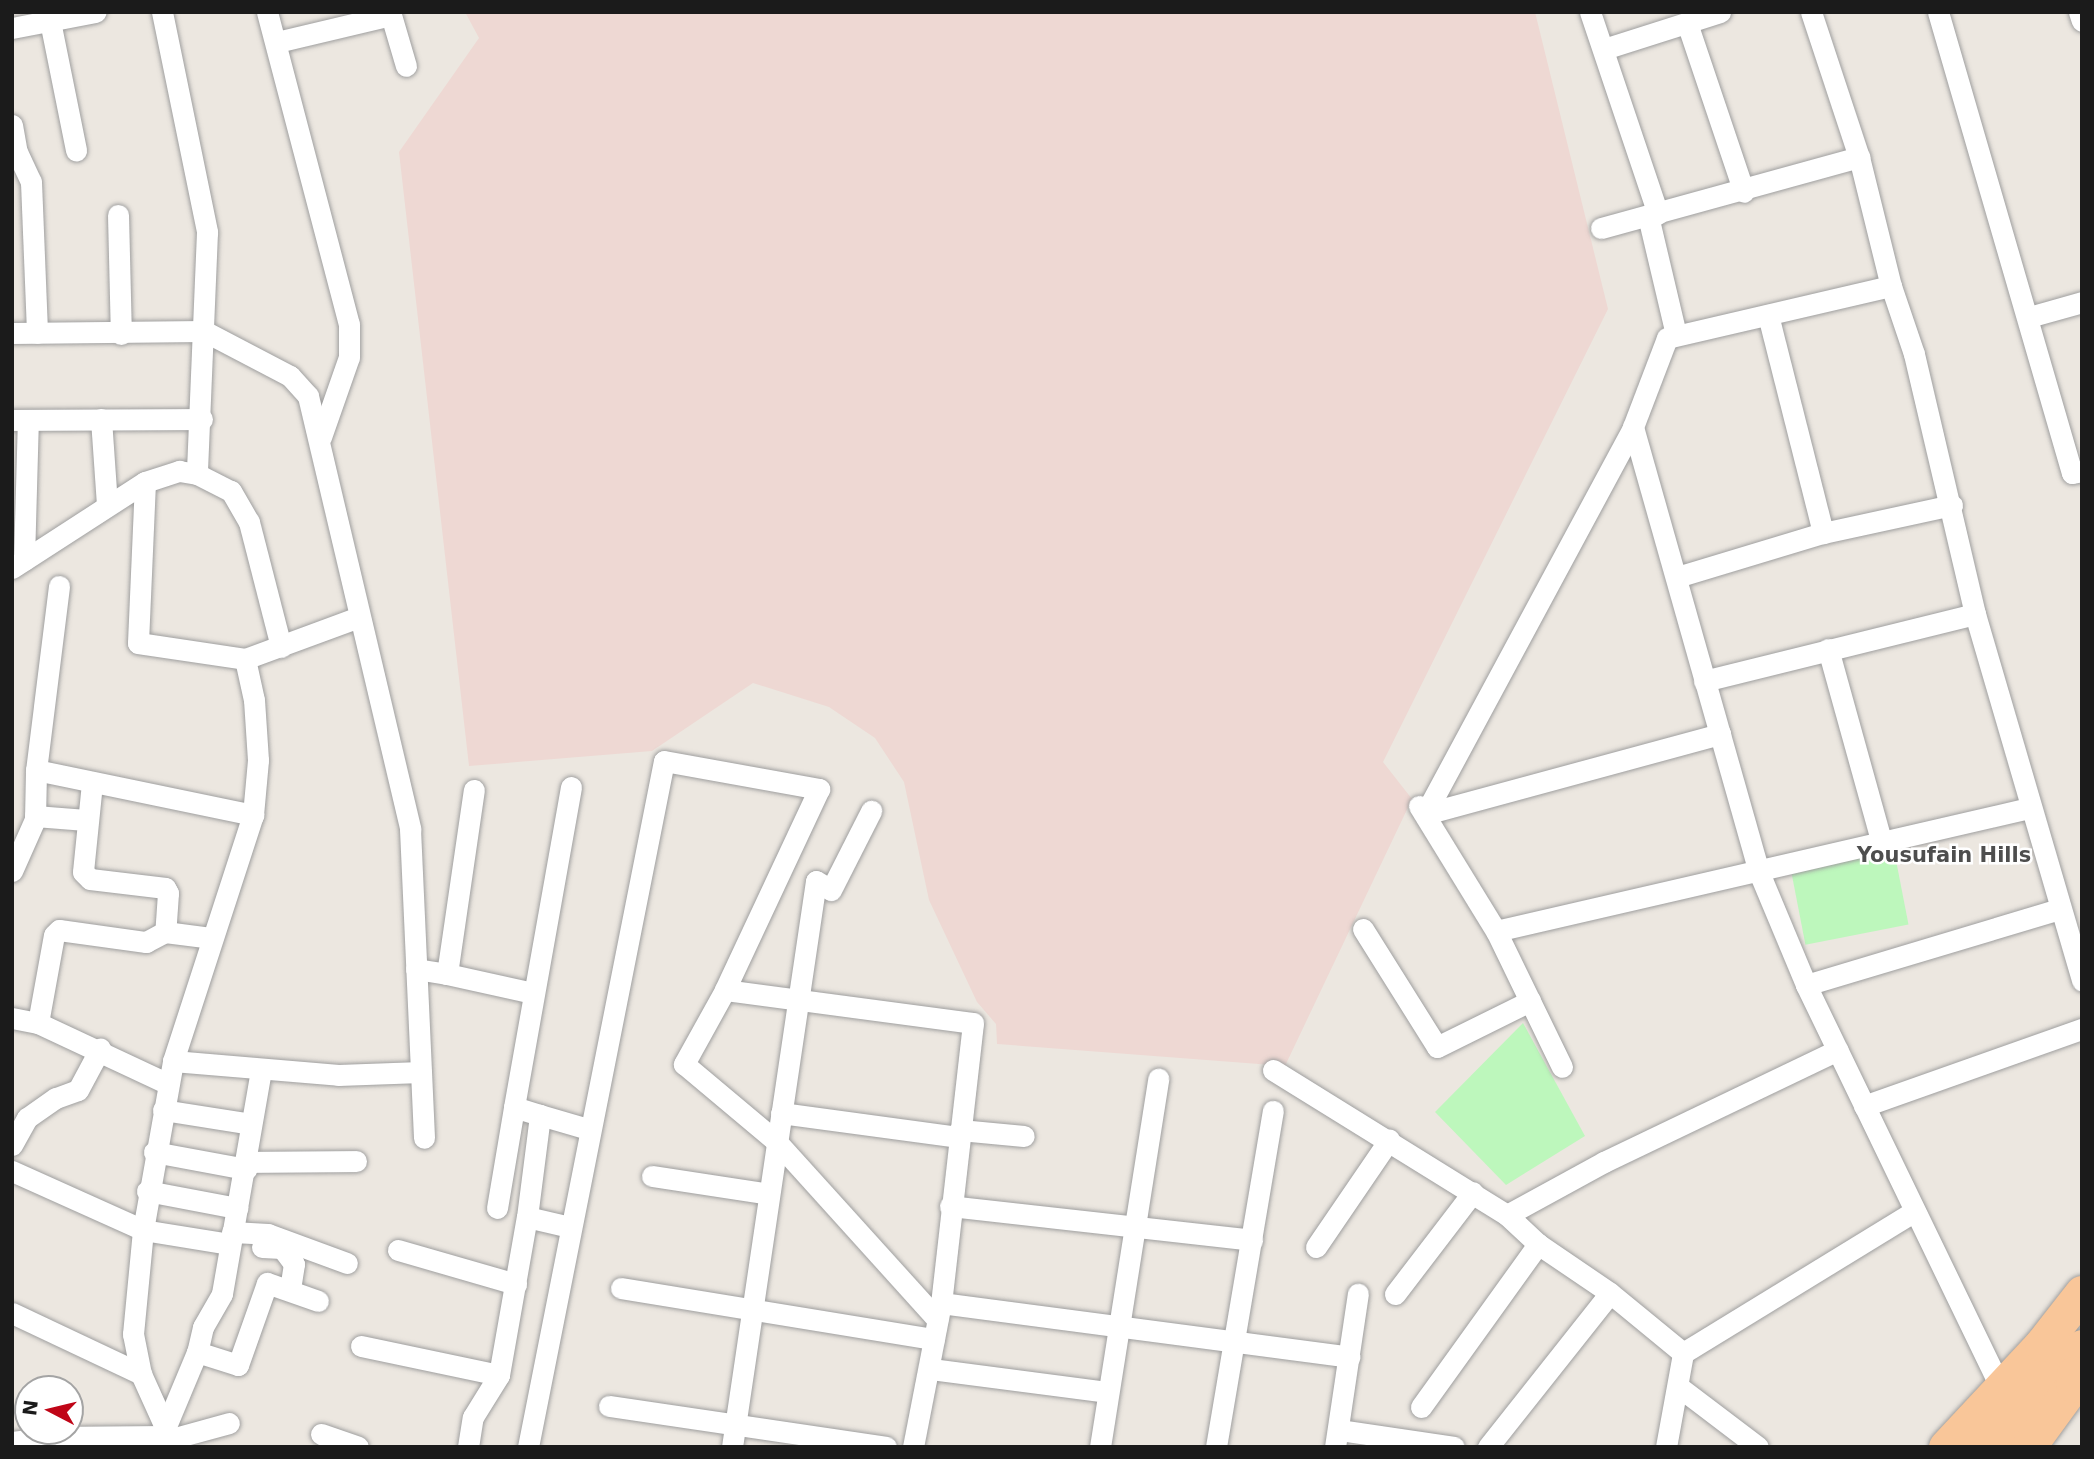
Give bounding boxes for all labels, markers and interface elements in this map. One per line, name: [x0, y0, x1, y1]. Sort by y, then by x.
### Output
district label: Yousufain Hills: [1857, 842, 2031, 868]
north arrow: [14, 1375, 84, 1445]
text: N: [18, 1398, 42, 1417]

